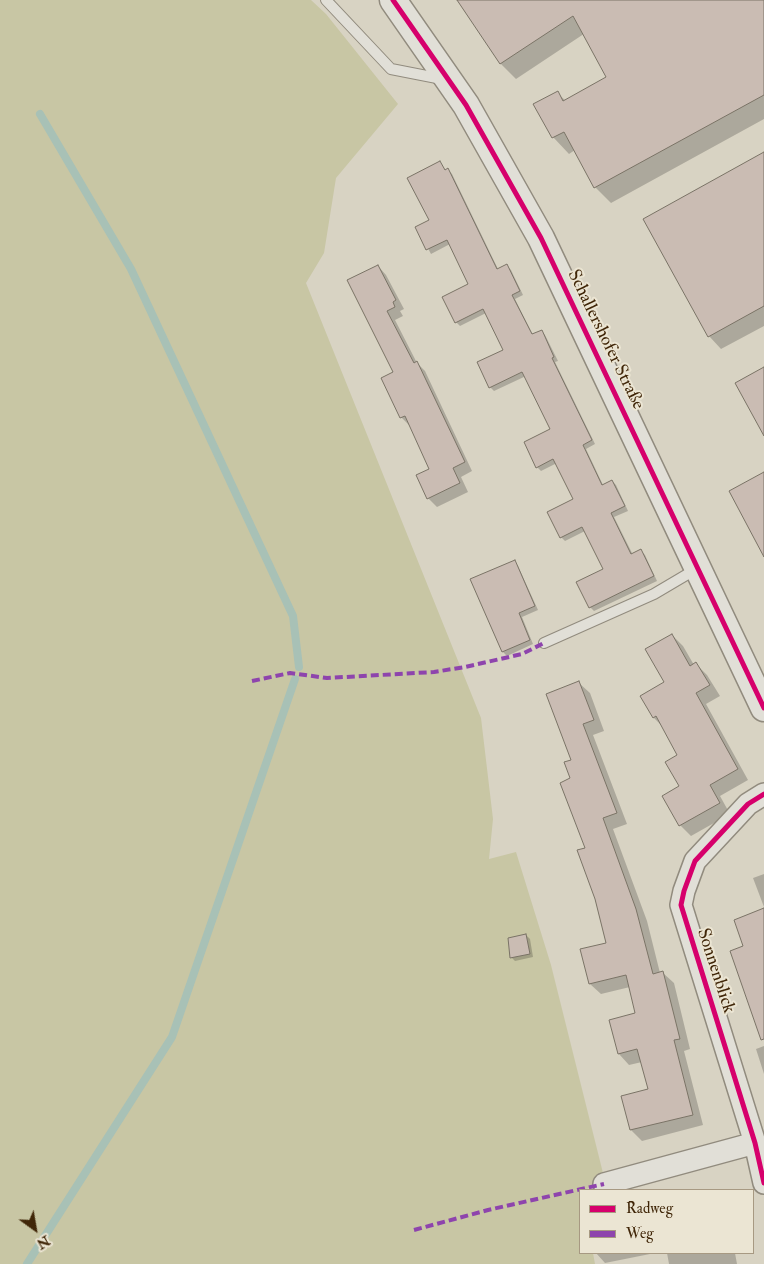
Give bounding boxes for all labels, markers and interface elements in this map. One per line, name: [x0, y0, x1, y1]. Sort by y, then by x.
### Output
street label: Schallershofer Straße: [562, 267, 648, 413]
street label: Sonnenblick: [691, 926, 739, 1016]
legend: [579, 1189, 754, 1254]
text: Radweg: [626, 1199, 673, 1218]
north arrow: [10, 1204, 60, 1254]
text: Weg: [626, 1224, 654, 1243]
text: N: [33, 1232, 53, 1253]

